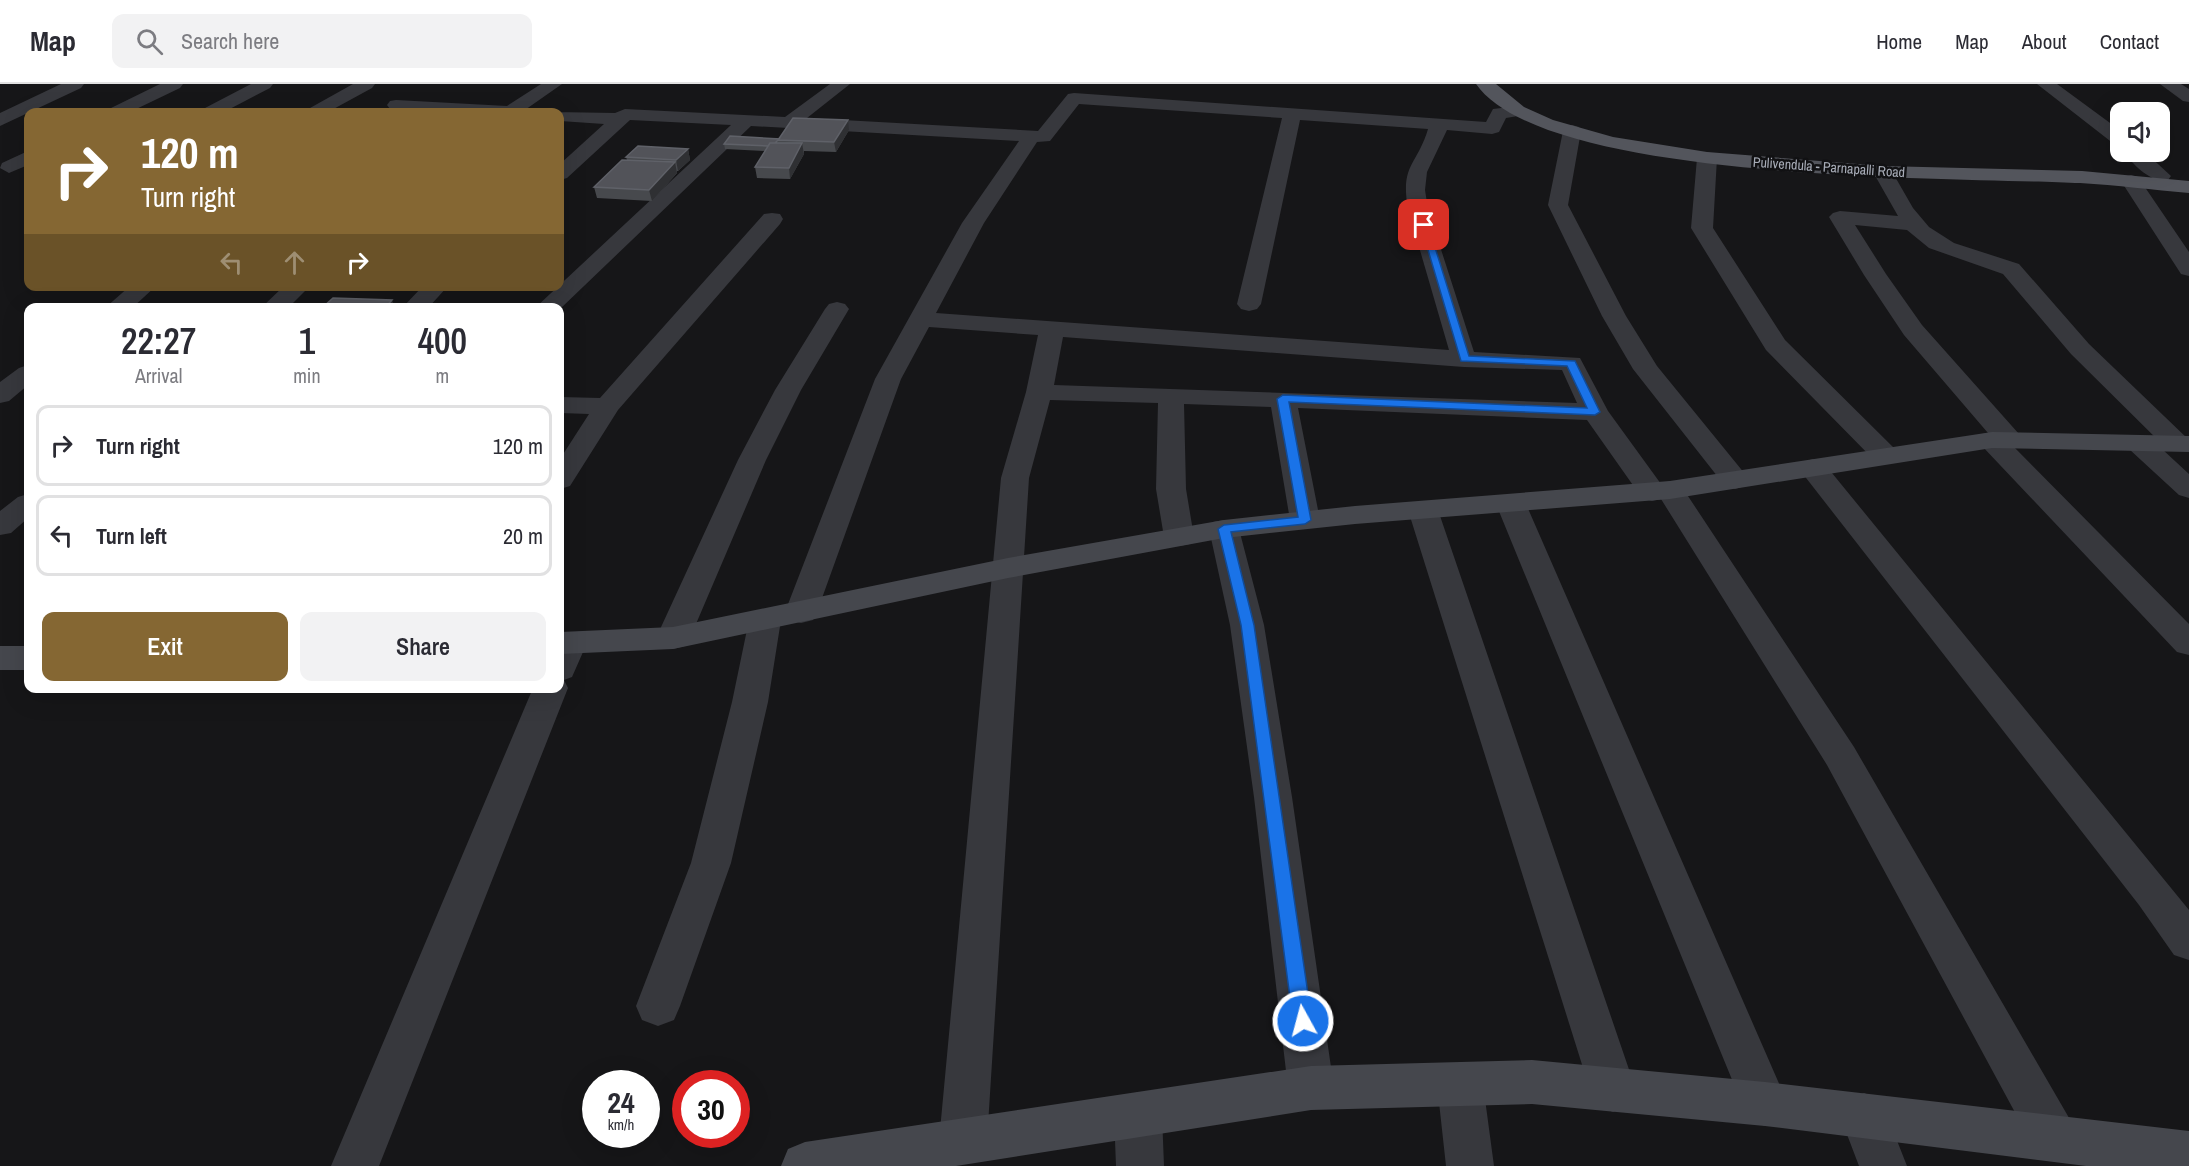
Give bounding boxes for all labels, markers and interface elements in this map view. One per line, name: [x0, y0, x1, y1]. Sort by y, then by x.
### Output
search box: [112, 14, 532, 68]
text: Map: [30, 22, 76, 60]
icon: search: [133, 25, 166, 58]
text: Search here: [181, 26, 279, 56]
text: Home: [1876, 27, 1922, 56]
text: Map: [1955, 27, 1989, 56]
text: About: [2022, 27, 2067, 56]
text: Contact: [2100, 27, 2159, 56]
map controls: [2110, 102, 2170, 162]
button: sound: [2110, 102, 2170, 162]
text: 120 m: [141, 125, 239, 181]
icon: right: [42, 132, 120, 210]
street label: Pulivendula - Parnapalli Road: [1752, 153, 1906, 181]
text: Turn right: [141, 179, 235, 215]
pin: [1398, 199, 1449, 250]
icon: arrive: [1407, 208, 1440, 241]
icon: left: [215, 246, 248, 279]
icon: ahead: [278, 246, 311, 279]
icon: right: [341, 246, 374, 279]
text: 22:27: [121, 317, 196, 365]
text: 1: [299, 317, 315, 365]
text: 400: [418, 317, 467, 365]
text: Arrival: [135, 362, 182, 389]
text: min: [293, 362, 321, 389]
text: m: [435, 362, 449, 389]
icon: right: [45, 429, 78, 462]
text: Turn right: [96, 431, 180, 461]
text: 120 m: [493, 431, 543, 461]
icon: left: [45, 519, 78, 552]
text: Turn left: [96, 521, 167, 551]
text: 20 m: [503, 521, 543, 551]
button: Exit: [42, 612, 288, 681]
button: Share: [300, 612, 546, 681]
position arrow: [1271, 989, 1335, 1053]
speed limit sign: 30: [672, 1070, 750, 1148]
text: 24: [607, 1082, 635, 1122]
text: km/h: [608, 1114, 634, 1135]

